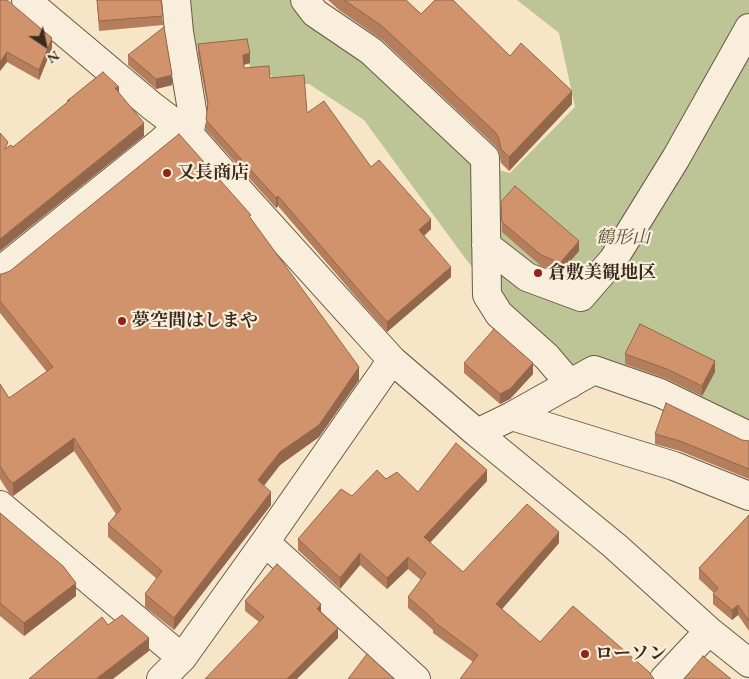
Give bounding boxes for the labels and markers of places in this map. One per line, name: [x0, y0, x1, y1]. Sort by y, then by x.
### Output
place label: 又長商店: [177, 162, 249, 184]
marker: 又長商店: [161, 167, 173, 179]
place label: 倉敷美観地区: [548, 262, 656, 284]
marker: 倉敷美観地区: [532, 267, 544, 279]
place label: 夢空間はしまや: [132, 310, 258, 332]
marker: 夢空間はしまや: [116, 315, 128, 327]
place label: ローソン: [595, 643, 667, 665]
marker: ローソン: [579, 648, 591, 660]

